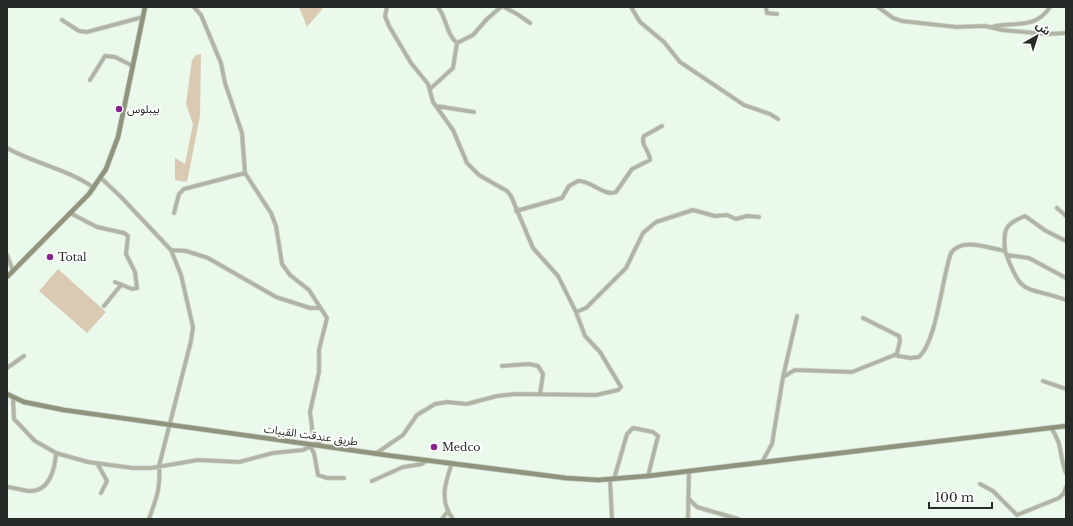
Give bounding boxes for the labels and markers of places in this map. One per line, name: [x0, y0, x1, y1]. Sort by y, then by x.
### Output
place label: بيبلوس: [127, 102, 160, 116]
marker: بيبلوس: [114, 104, 124, 114]
place label: Total: [58, 250, 87, 264]
marker: Total: [45, 252, 55, 262]
place label: Medco: [442, 440, 481, 454]
marker: Medco: [429, 442, 439, 452]

